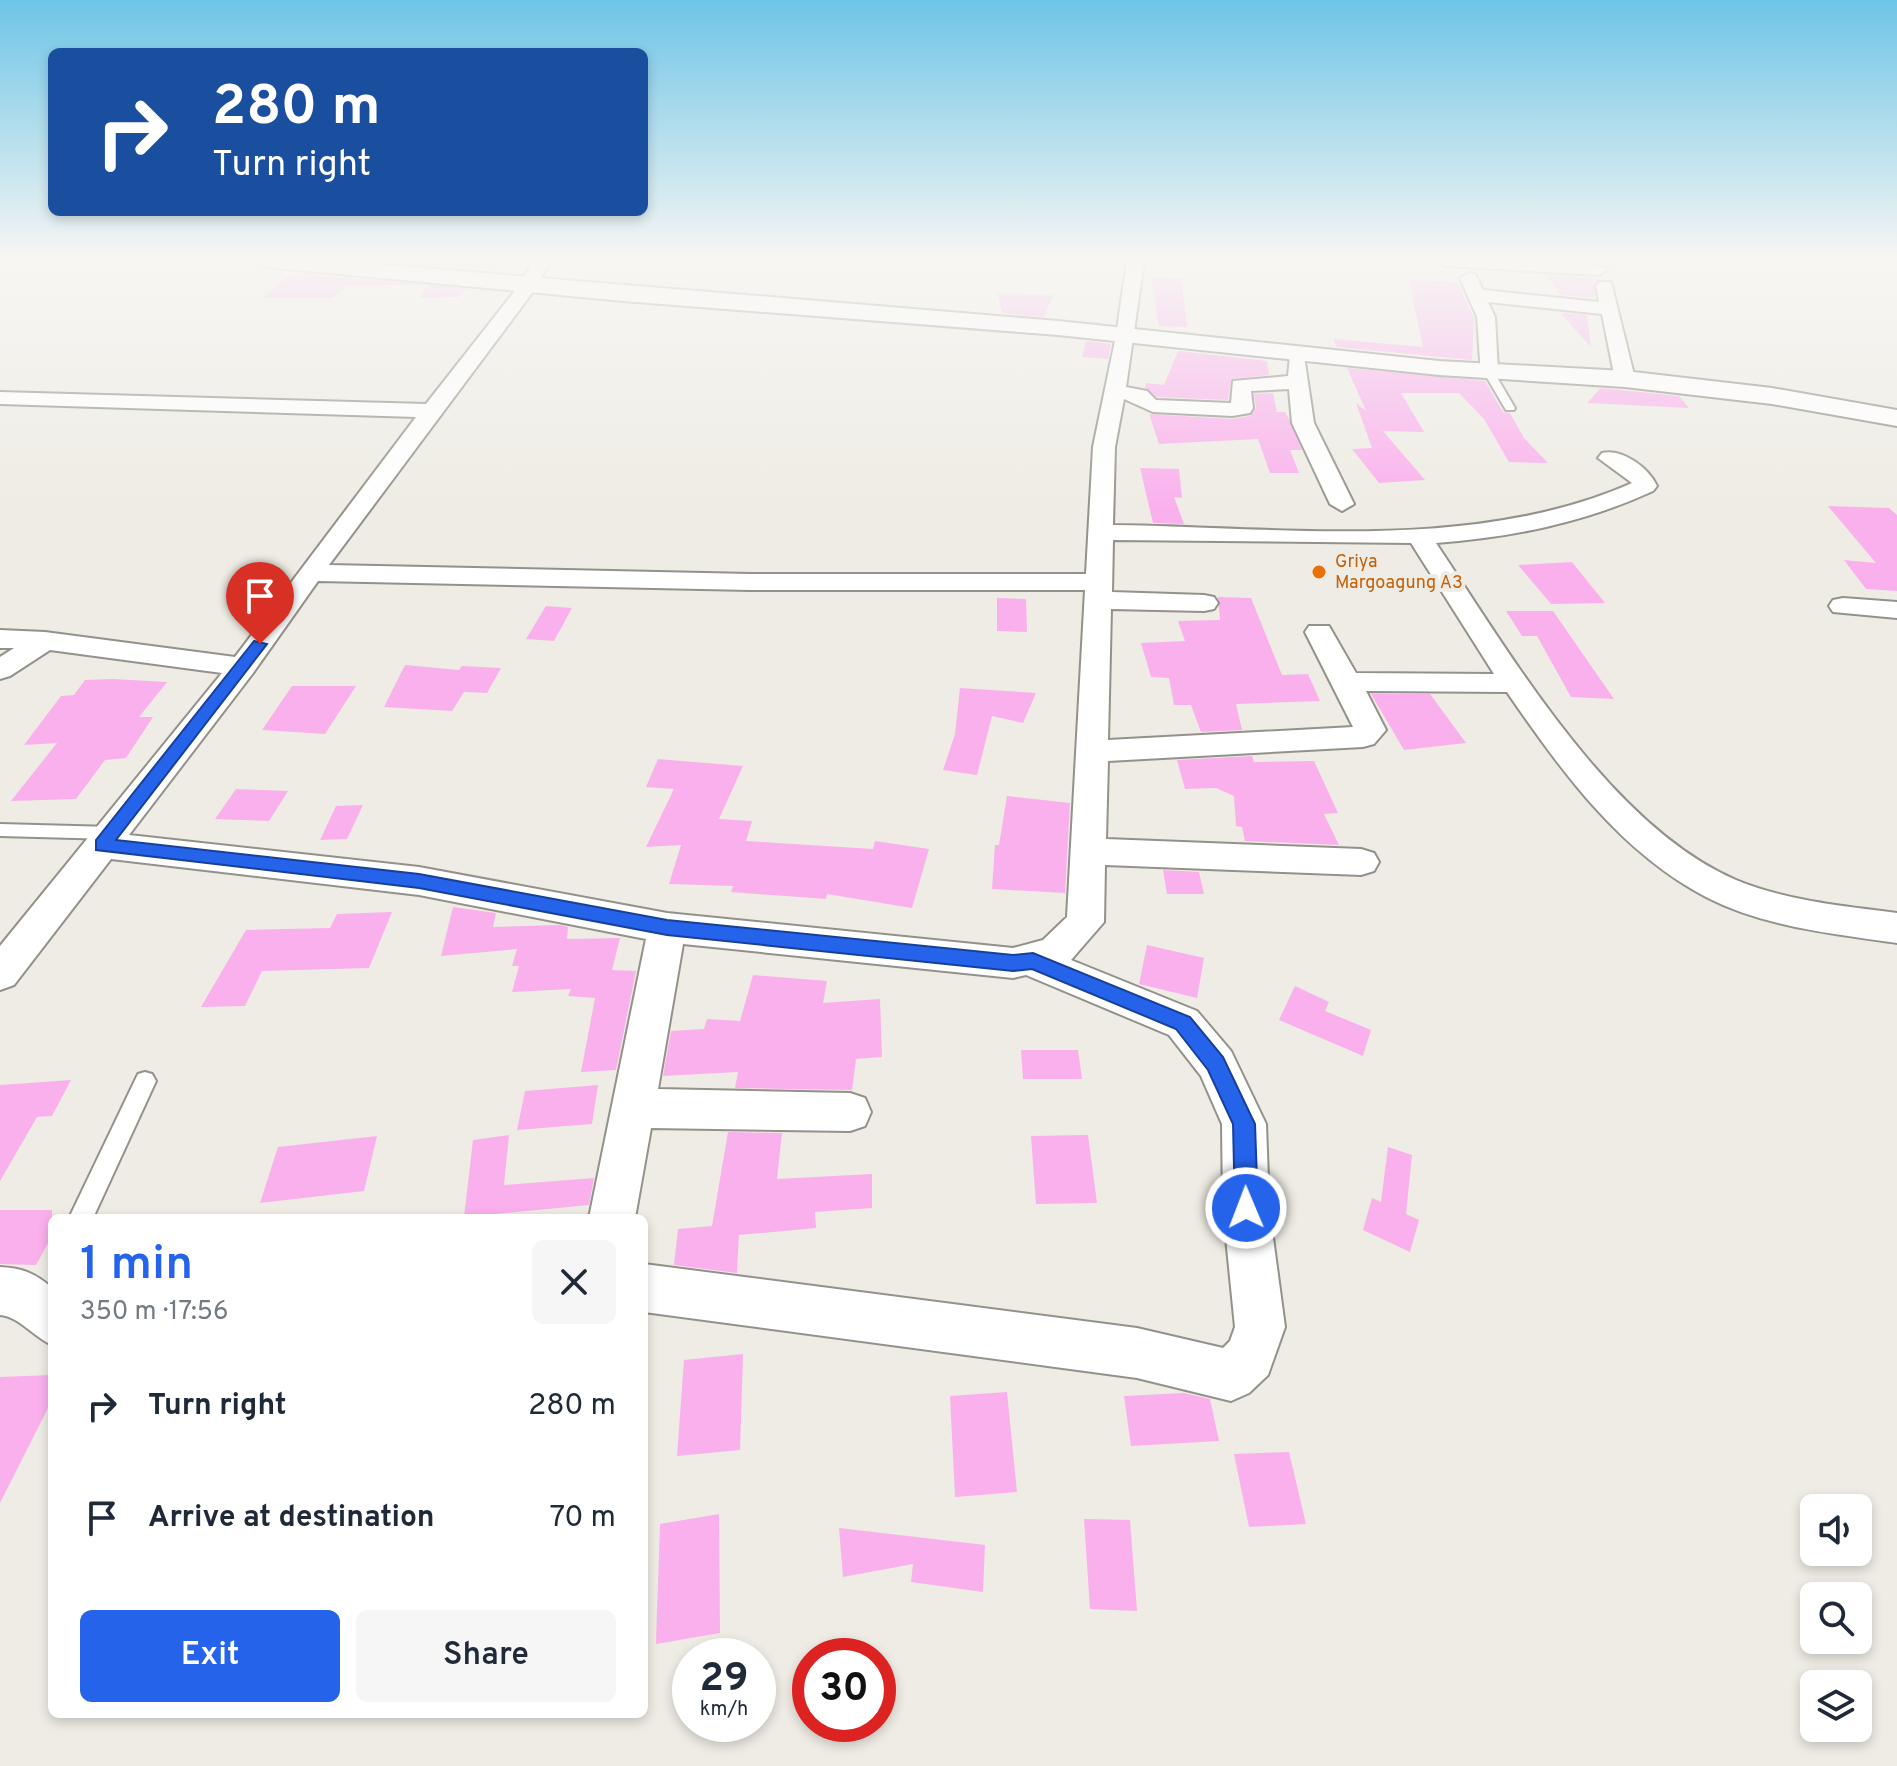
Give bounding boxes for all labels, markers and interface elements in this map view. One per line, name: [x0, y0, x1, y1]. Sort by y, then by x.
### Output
text: 280 m: [212, 74, 380, 144]
icon: right: [80, 80, 184, 184]
text: Turn right: [212, 143, 371, 189]
place label: Griya Margoagung A3: [1335, 551, 1463, 595]
pin: [226, 562, 294, 644]
marker: Griya Margoagung A3: [1310, 563, 1328, 581]
icon: arrive: [238, 574, 282, 618]
position arrow: [1204, 1166, 1288, 1250]
text: 1 min: [80, 1236, 193, 1296]
button: close: [532, 1240, 616, 1324]
text: 350 m · 17:56: [80, 1296, 228, 1329]
icon: right: [80, 1384, 124, 1428]
text: Turn right: [148, 1388, 286, 1425]
text: 280 m: [528, 1388, 616, 1425]
map controls: [1800, 1494, 1872, 1742]
button: sound: [1800, 1494, 1872, 1566]
icon: arrive: [80, 1496, 124, 1540]
text: Arrive at destination: [148, 1500, 434, 1537]
text: 70 m: [550, 1500, 616, 1537]
button: search: [1800, 1582, 1872, 1654]
button: Exit: [80, 1610, 340, 1702]
button: Share: [356, 1610, 616, 1702]
speed limit sign: 30: [792, 1638, 896, 1742]
text: 29: [699, 1655, 749, 1705]
button: layers: [1800, 1670, 1872, 1742]
text: km/h: [700, 1697, 748, 1723]

